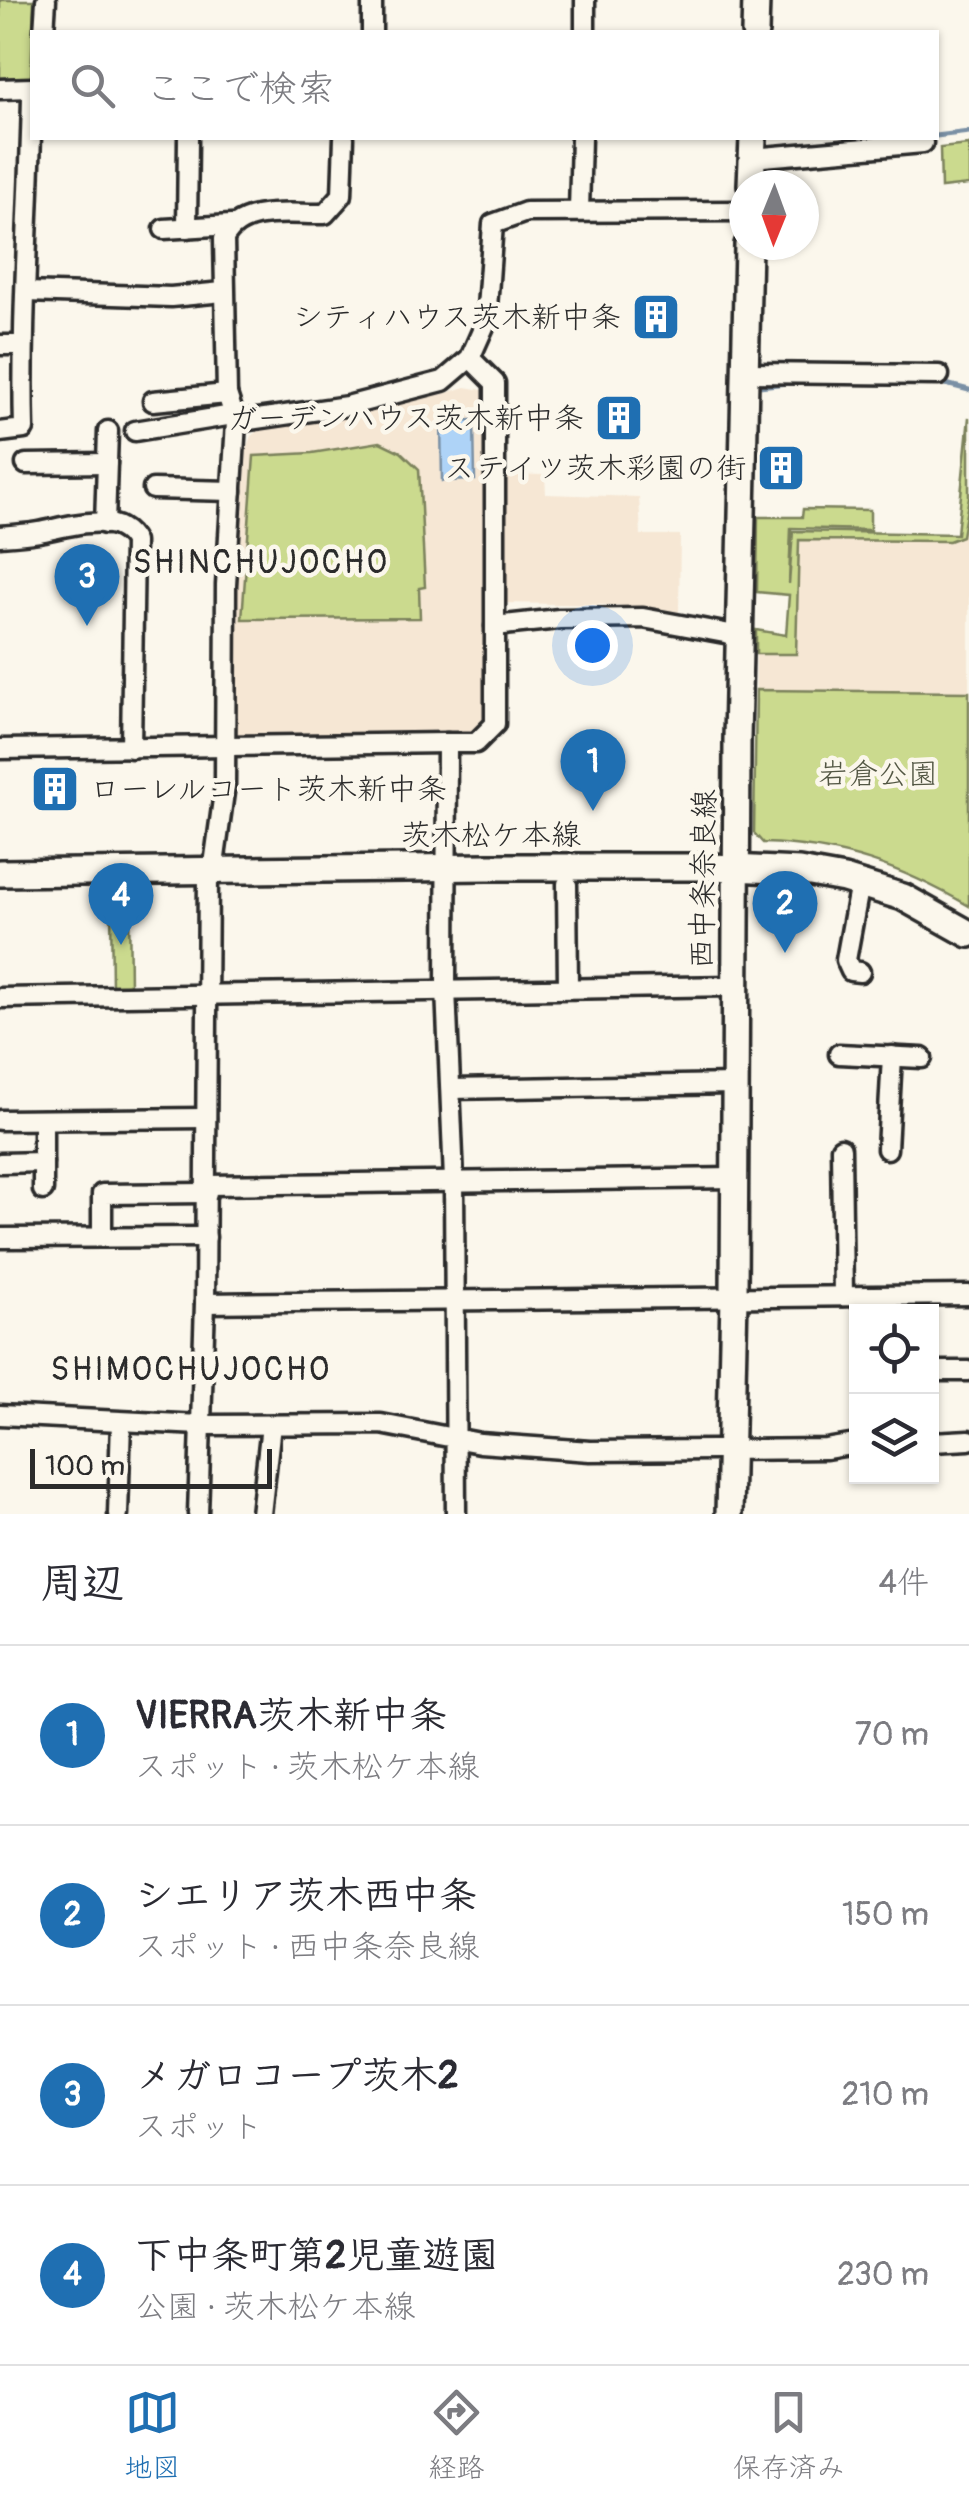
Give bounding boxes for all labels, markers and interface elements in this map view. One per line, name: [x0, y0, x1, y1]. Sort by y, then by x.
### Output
search box: [30, 30, 939, 140]
icon: search: [65, 58, 120, 113]
text: ここで検索: [145, 65, 335, 113]
north arrow: [729, 170, 819, 260]
building icon: シティハウス茨木新中条: [630, 291, 682, 343]
place label: シティハウス茨木新中条: [293, 299, 621, 336]
building icon: ガーデンハウス茨木新中条: [593, 392, 645, 444]
place label: ガーデンハウス茨木新中条: [227, 400, 584, 437]
building icon: ステイツ茨木彩園の街: [755, 442, 807, 494]
place label: ステイツ茨木彩園の街: [444, 450, 746, 487]
district label: SHINCHUJOCHO: [133, 543, 389, 583]
pin: 3: [54, 544, 120, 626]
your location: [567, 620, 618, 671]
pin: 1: [560, 728, 626, 811]
park label: 岩倉公園: [818, 756, 938, 793]
building icon: ローレルコート茨木新中条: [29, 763, 81, 815]
place label: ローレルコート茨木新中条: [90, 771, 447, 808]
street label: 西中条奈良線: [683, 789, 724, 969]
street label: 茨木松ケ本線: [401, 817, 581, 854]
pin: 4: [88, 862, 154, 945]
pin: 2: [752, 870, 818, 953]
map controls: [849, 1304, 939, 1484]
button: locate: [849, 1304, 939, 1394]
district label: SHIMOCHUJOCHO: [51, 1350, 331, 1390]
button: layers: [849, 1394, 939, 1484]
scale bar: [30, 1444, 272, 1488]
text: 100 m: [45, 1449, 125, 1484]
text: 周辺: [40, 1558, 124, 1610]
text: 4件: [878, 1563, 929, 1603]
text: VIERRA茨木新中条: [135, 1692, 447, 1740]
text: 1: [66, 1715, 79, 1755]
text: 70 m: [855, 1715, 929, 1755]
text: スポット · 茨木松ケ本線: [135, 1747, 479, 1787]
text: シエリア茨木西中条: [135, 1872, 477, 1920]
text: 2: [64, 1895, 81, 1935]
text: 150 m: [842, 1895, 929, 1935]
text: スポット · 西中条奈良線: [135, 1927, 479, 1967]
text: メガロコープ茨木2: [135, 2052, 459, 2100]
text: 3: [64, 2075, 81, 2115]
text: 210 m: [841, 2075, 929, 2115]
text: スポット: [135, 2107, 263, 2147]
text: 下中条町第2児童遊園: [135, 2232, 498, 2280]
text: 4: [63, 2255, 82, 2295]
text: 230 m: [837, 2255, 929, 2295]
text: 公園 · 茨木松ケ本線: [135, 2287, 415, 2327]
tab: 地図: [124, 2385, 180, 2486]
tab: 経路: [428, 2385, 485, 2486]
tab: 保存済み: [733, 2385, 845, 2486]

